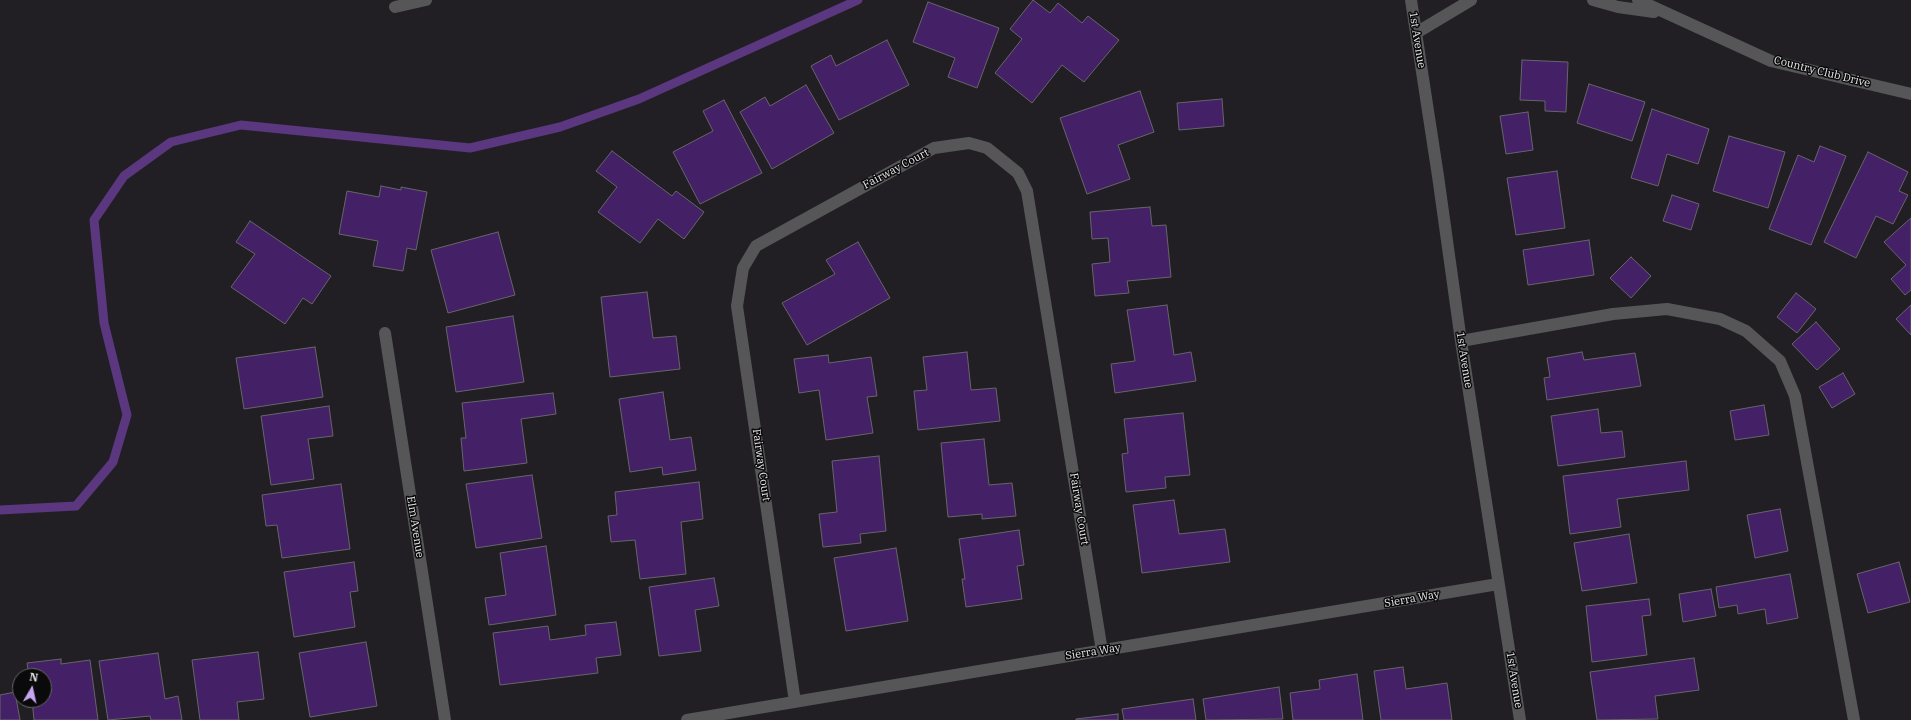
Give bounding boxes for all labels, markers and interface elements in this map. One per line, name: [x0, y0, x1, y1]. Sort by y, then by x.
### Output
street label: 1st Avenue: [1406, 11, 1428, 69]
street label: Country Club Drive: [1773, 54, 1871, 90]
street label: Fairway Court: [861, 146, 931, 192]
street label: 1st Avenue: [1453, 331, 1475, 389]
street label: Fairway Court: [749, 428, 773, 502]
street label: Fairway Court: [1067, 472, 1091, 546]
street label: Elm Avenue: [404, 495, 426, 559]
street label: Sierra Way: [1383, 588, 1441, 610]
street label: Sierra Way: [1064, 641, 1122, 663]
street label: 1st Avenue: [1503, 651, 1525, 709]
north arrow: [12, 668, 52, 708]
text: N: [28, 670, 39, 685]

